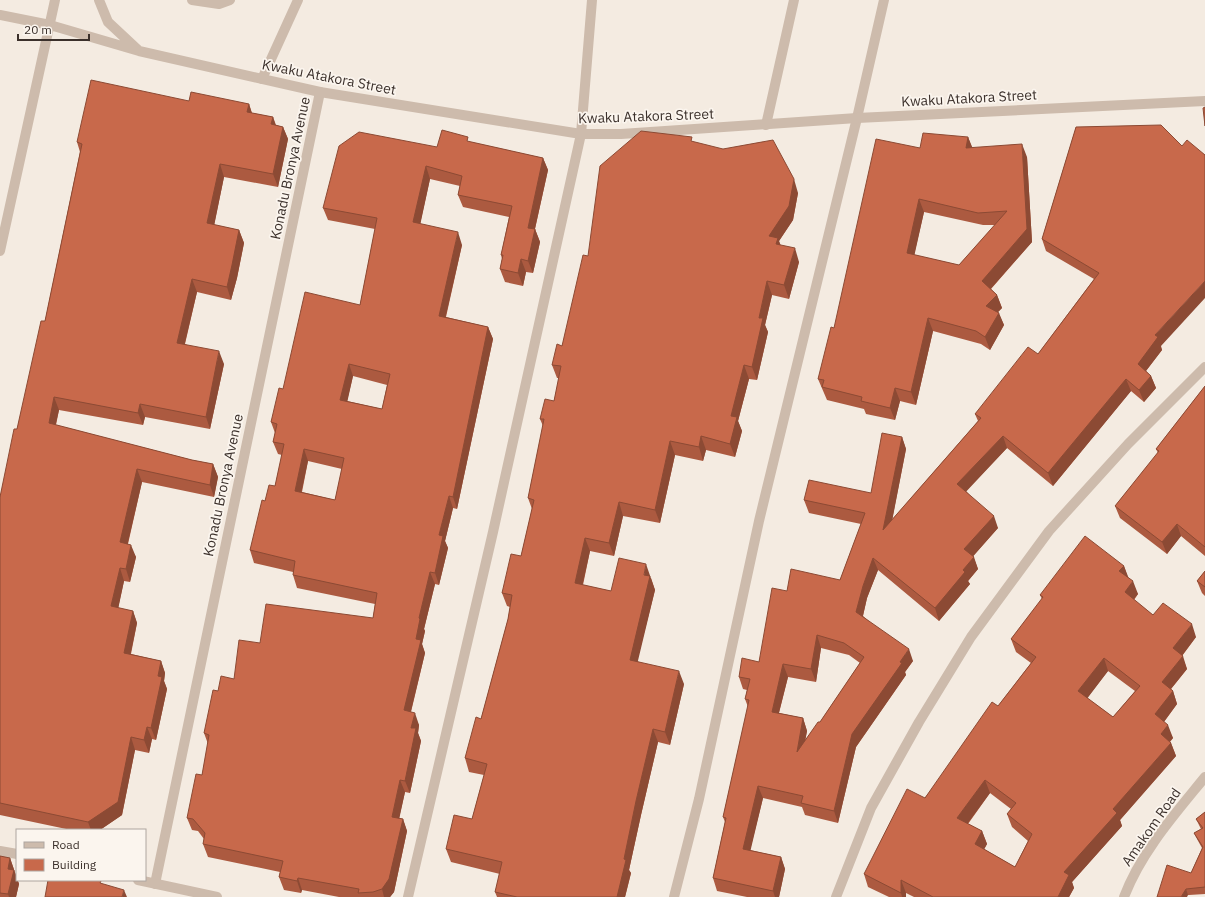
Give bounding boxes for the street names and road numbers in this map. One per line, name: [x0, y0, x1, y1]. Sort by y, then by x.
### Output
street label: Kwaku Atakora Street: [261, 55, 397, 99]
street label: Kwaku Atakora Street: [901, 85, 1037, 111]
street label: Konadu Bronya Avenue: [266, 95, 314, 241]
street label: Kwaku Atakora Street: [578, 105, 714, 127]
street label: Konadu Bronya Avenue: [199, 412, 247, 558]
street label: Amakom Road: [1117, 784, 1185, 870]

